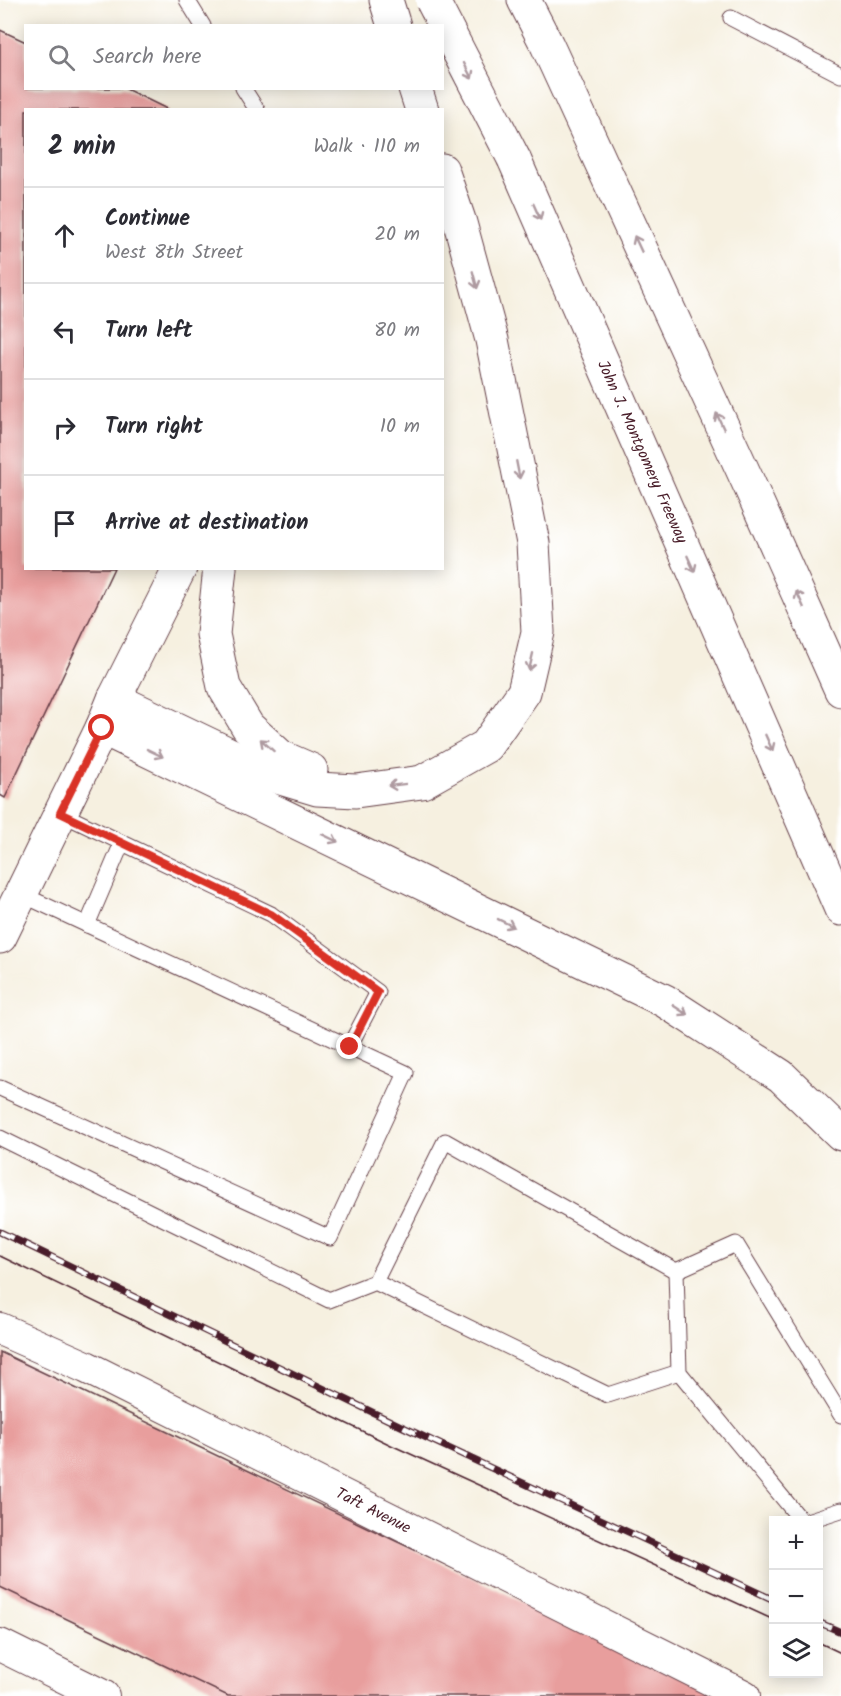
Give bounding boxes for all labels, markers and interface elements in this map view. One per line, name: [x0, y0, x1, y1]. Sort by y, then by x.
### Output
search box: [24, 24, 444, 90]
text: Search here: [93, 40, 201, 75]
icon: search: [45, 41, 78, 74]
one-way arrow: [463, 61, 474, 79]
text: 2 min: [48, 126, 116, 168]
text: Walk · 110 m: [313, 131, 420, 163]
text: Continue: [105, 202, 190, 237]
one-way arrow: [532, 203, 543, 221]
icon: ahead: [48, 219, 81, 252]
text: 20 m: [374, 219, 420, 251]
one-way arrow: [632, 235, 644, 253]
text: West 8th Street: [105, 237, 243, 269]
one-way arrow: [470, 270, 482, 289]
text: Turn left: [105, 314, 192, 349]
icon: left: [48, 315, 81, 348]
text: 80 m: [374, 315, 420, 347]
street label: John J. Montgomery Freeway: [590, 356, 694, 548]
text: Turn right: [105, 410, 203, 445]
icon: right: [48, 411, 81, 444]
text: 10 m: [380, 411, 420, 443]
one-way arrow: [713, 412, 725, 430]
one-way arrow: [513, 459, 524, 479]
text: Arrive at destination: [105, 506, 308, 541]
icon: arrive: [48, 507, 81, 540]
one-way arrow: [685, 555, 697, 573]
one-way arrow: [794, 590, 805, 608]
one-way arrow: [525, 653, 537, 672]
route start: [88, 714, 114, 740]
one-way arrow: [764, 734, 775, 752]
one-way arrow: [260, 738, 275, 752]
one-way arrow: [146, 748, 164, 760]
one-way arrow: [388, 780, 408, 791]
one-way arrow: [321, 833, 339, 845]
one-way arrow: [496, 918, 514, 930]
one-way arrow: [671, 1005, 688, 1017]
route end: [336, 1033, 362, 1059]
street label: Taft Avenue: [331, 1481, 415, 1541]
map controls: [769, 1516, 823, 1678]
button: +: [769, 1516, 823, 1570]
button: −: [769, 1570, 823, 1624]
button: layers: [769, 1624, 823, 1678]

